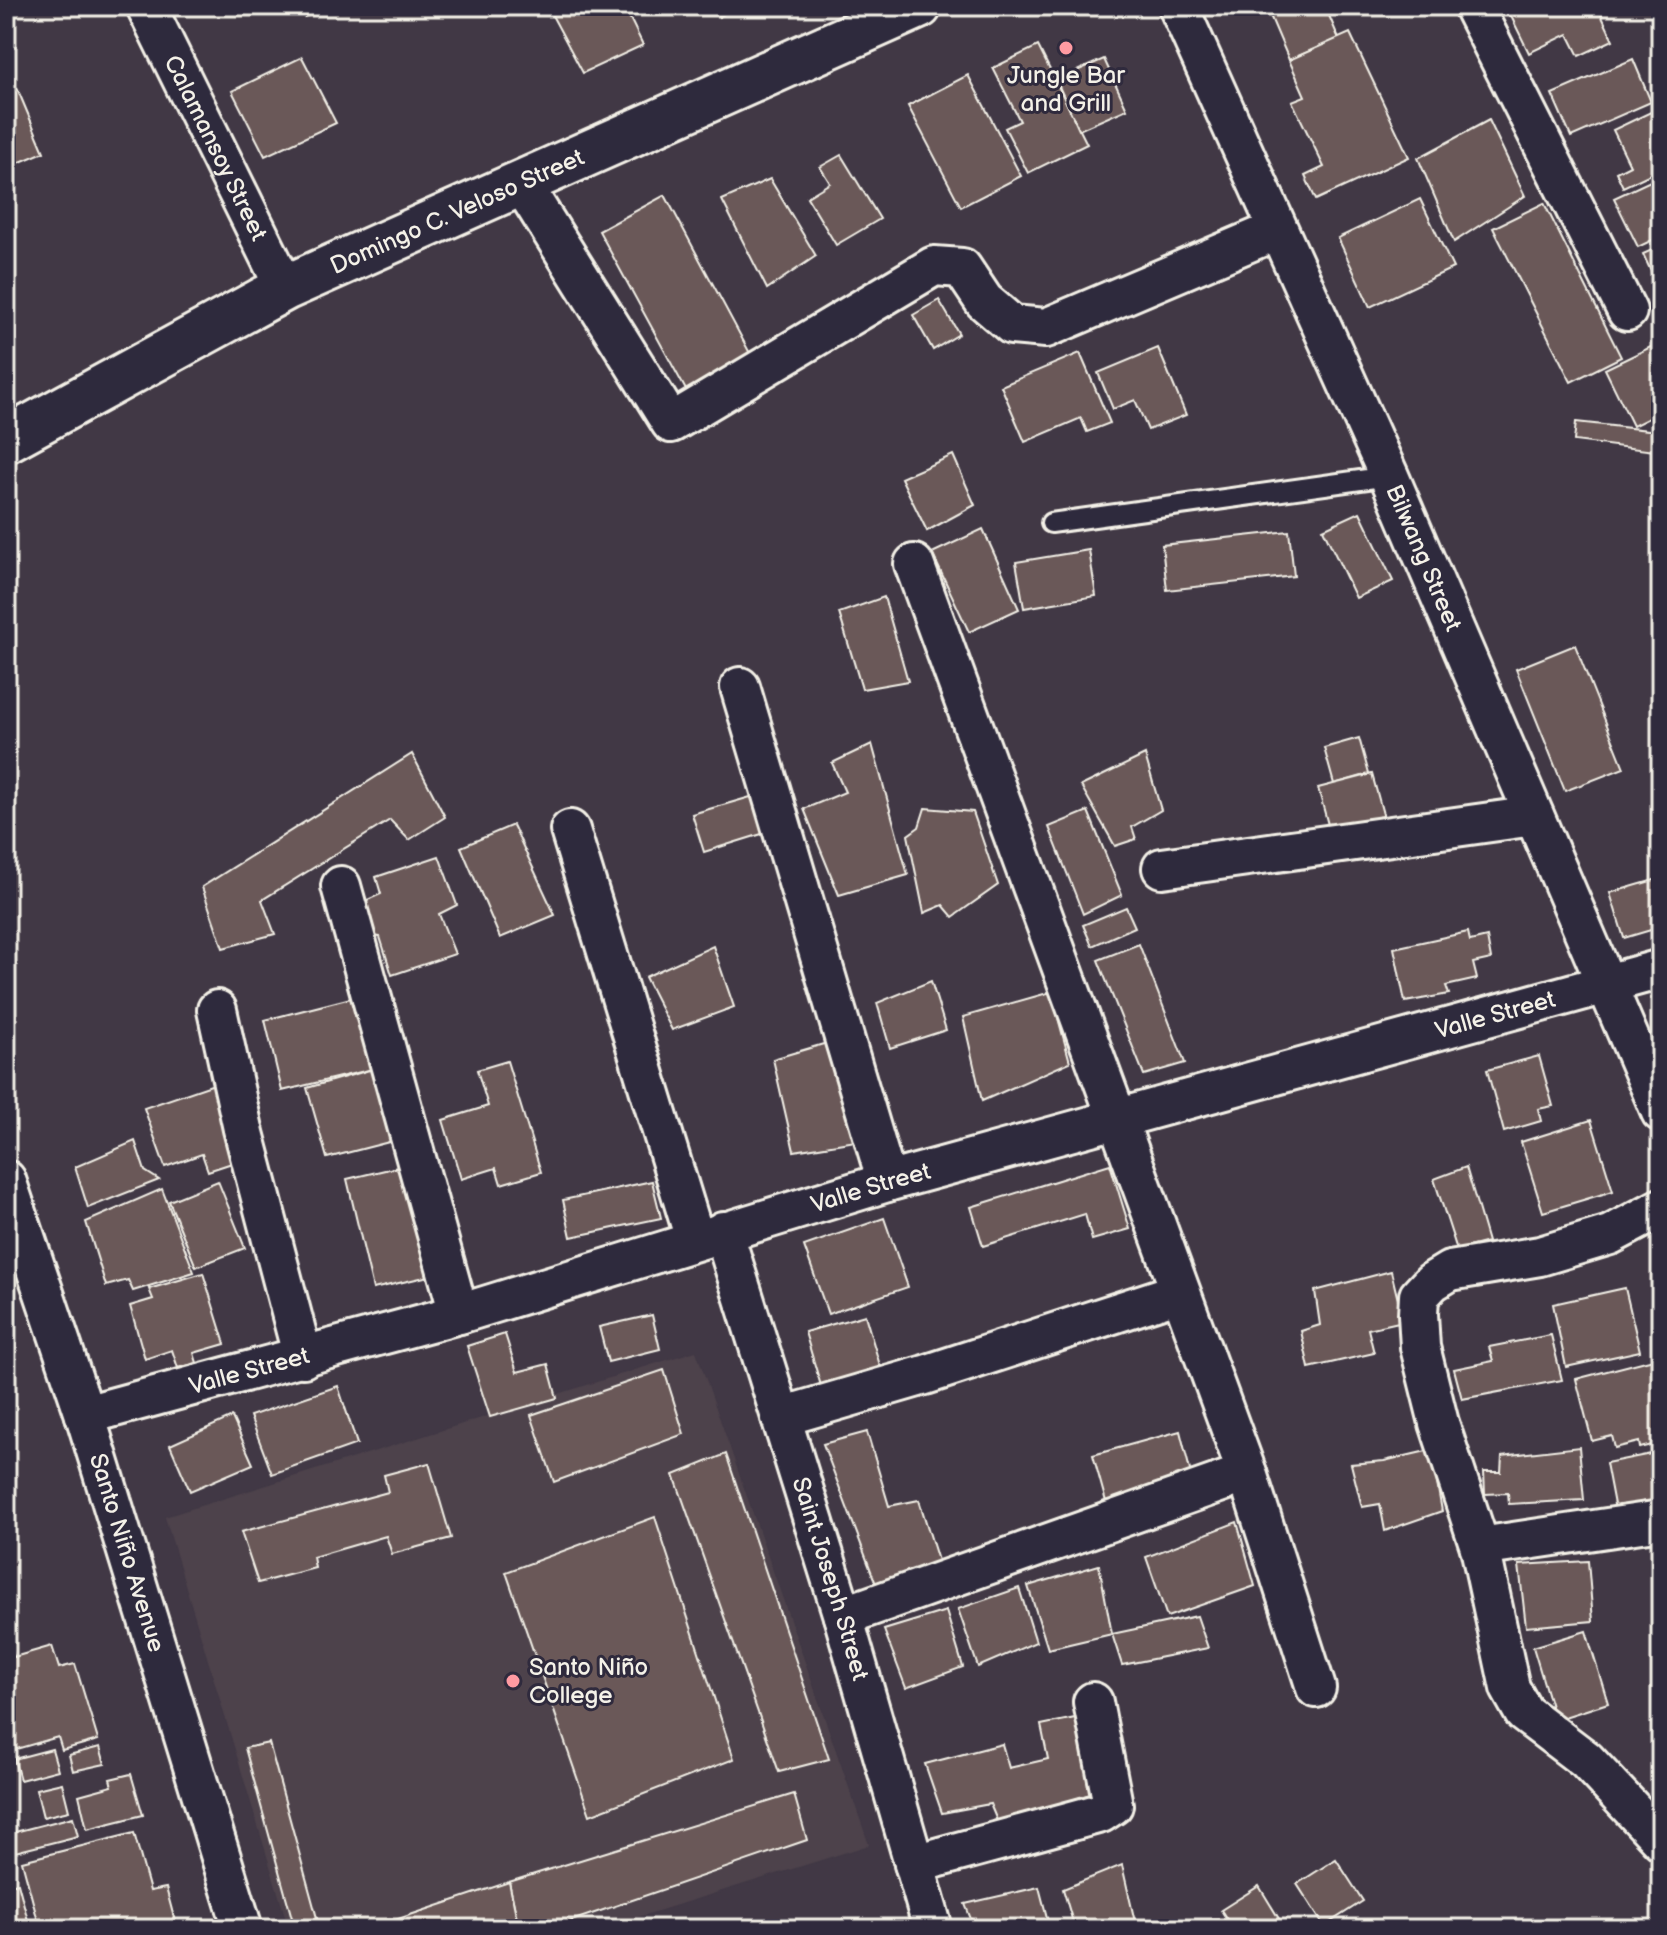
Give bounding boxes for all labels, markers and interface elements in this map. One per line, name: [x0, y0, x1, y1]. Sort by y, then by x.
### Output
marker: Jungle Bar and Grill: [1057, 39, 1075, 57]
street label: Calamansoy Street: [158, 50, 274, 246]
place label: Jungle Bar and Grill: [1007, 61, 1125, 118]
street label: Domingo C. Veloso Street: [326, 142, 589, 281]
street label: Bilwang Street: [1380, 480, 1468, 636]
street label: Valle Street: [1432, 984, 1559, 1045]
street label: Valle Street: [807, 1156, 934, 1219]
street label: Valle Street: [186, 1340, 313, 1401]
street label: Santo Niño Avenue: [83, 1450, 172, 1656]
street label: Saint Joseph Street: [786, 1474, 875, 1684]
place label: Santo Niño College: [529, 1653, 648, 1710]
marker: Santo Niño College: [504, 1672, 522, 1690]

